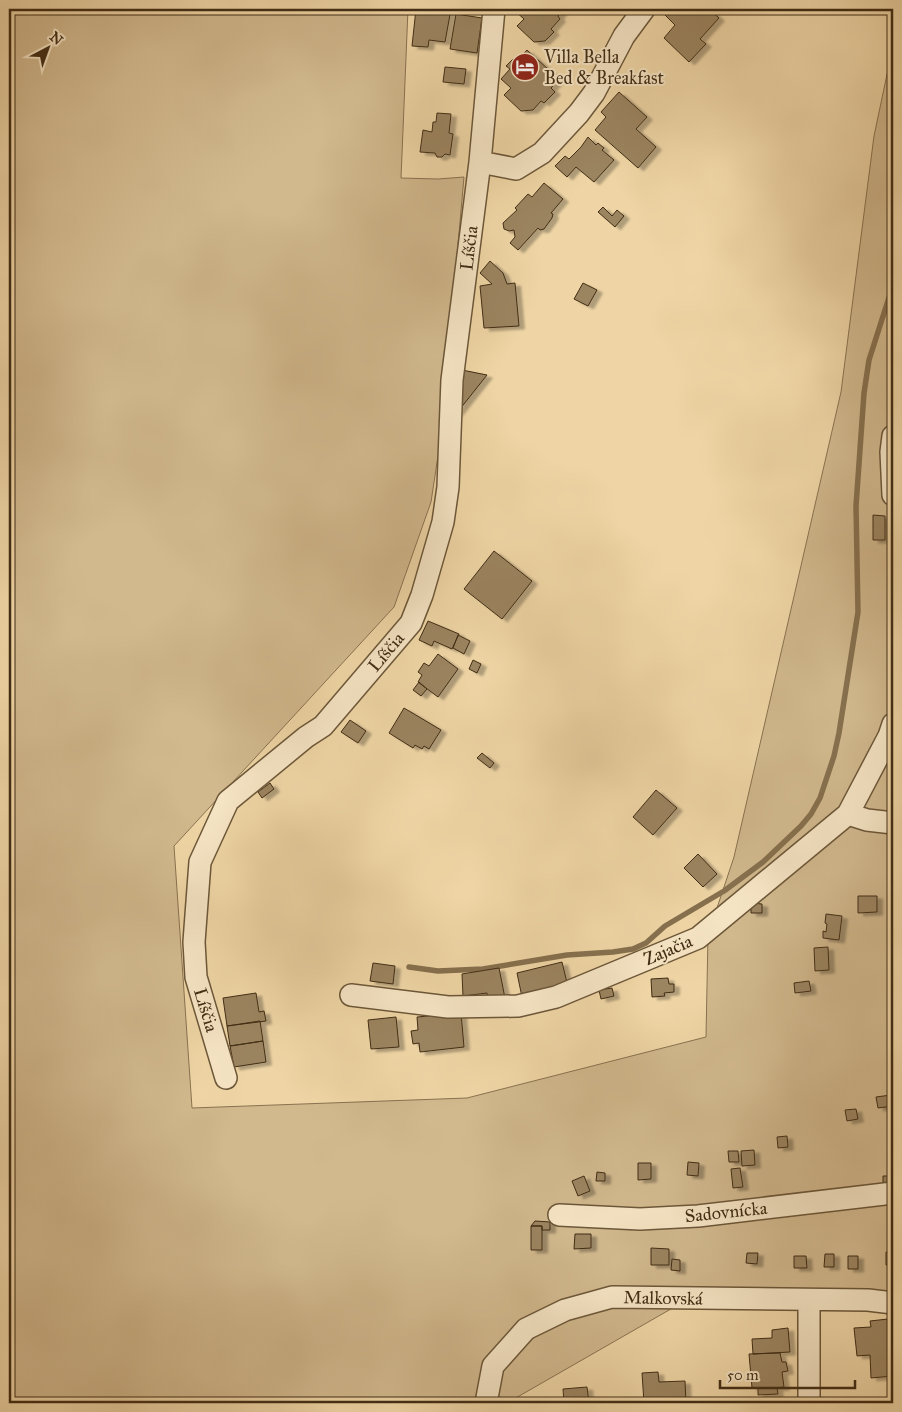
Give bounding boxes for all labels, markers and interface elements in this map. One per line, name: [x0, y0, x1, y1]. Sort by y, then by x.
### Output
north arrow: [22, 22, 72, 72]
text: N: [46, 28, 66, 49]
place label: Villa Bella Bed & Breakfast: [543, 46, 665, 89]
hotel icon: Villa Bella Bed & Breakfast: [510, 52, 540, 82]
street label: Líščia: [455, 224, 483, 272]
street label: Líščia: [363, 627, 409, 676]
street label: Zajačia: [640, 930, 696, 970]
street label: Líščia: [189, 985, 223, 1035]
street label: Sadovnícka: [684, 1197, 769, 1227]
street label: Malkovská: [623, 1286, 703, 1310]
scale bar: [720, 1357, 854, 1389]
text: 50 m: [727, 1366, 759, 1384]

